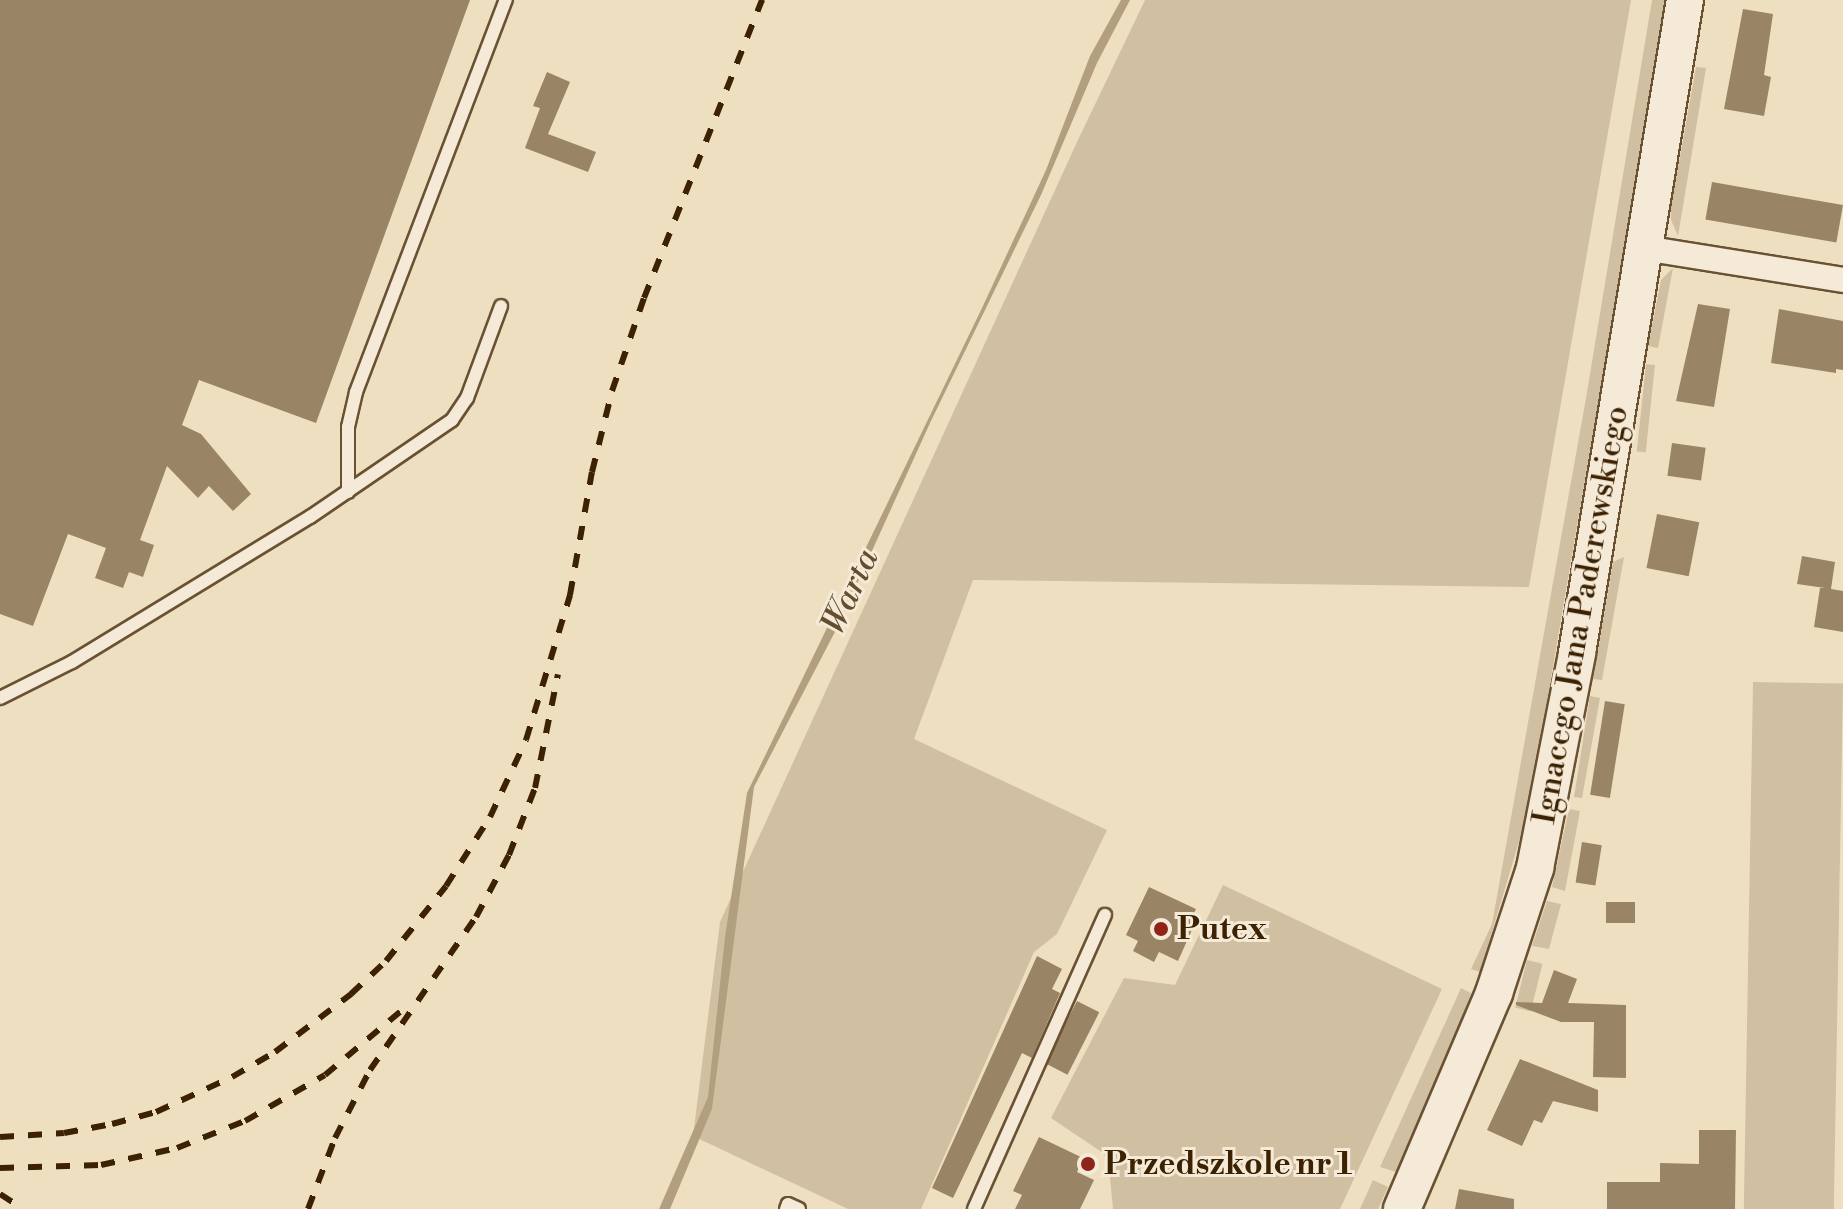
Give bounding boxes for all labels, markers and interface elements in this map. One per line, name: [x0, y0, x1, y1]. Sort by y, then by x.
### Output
street label: Ignacego Jana Paderewskiego: [1525, 403, 1637, 827]
water label: Warta: [814, 543, 888, 641]
place label: Putex: [1177, 910, 1266, 948]
marker: Putex: [1152, 920, 1170, 938]
place label: Przedszkole nr 1: [1104, 1145, 1352, 1183]
marker: Przedszkole nr 1: [1079, 1155, 1097, 1173]

